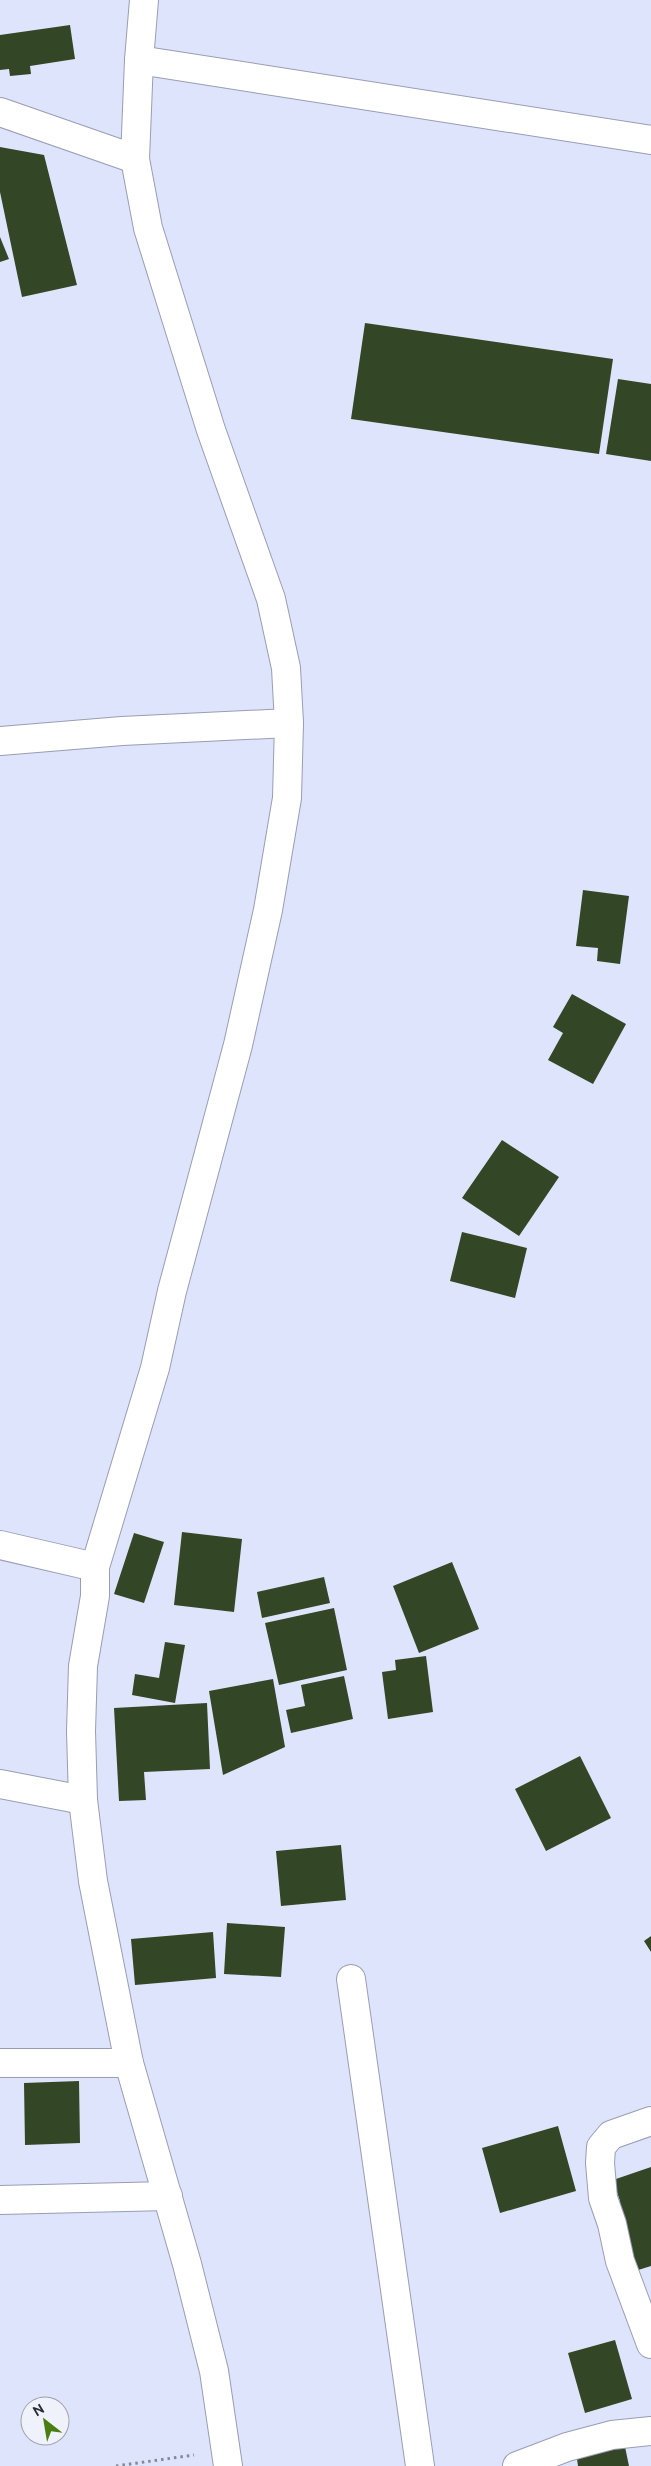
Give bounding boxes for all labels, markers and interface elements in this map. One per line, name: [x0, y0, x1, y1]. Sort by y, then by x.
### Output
north arrow: [20, 2396, 70, 2446]
text: N: [30, 2400, 47, 2419]

